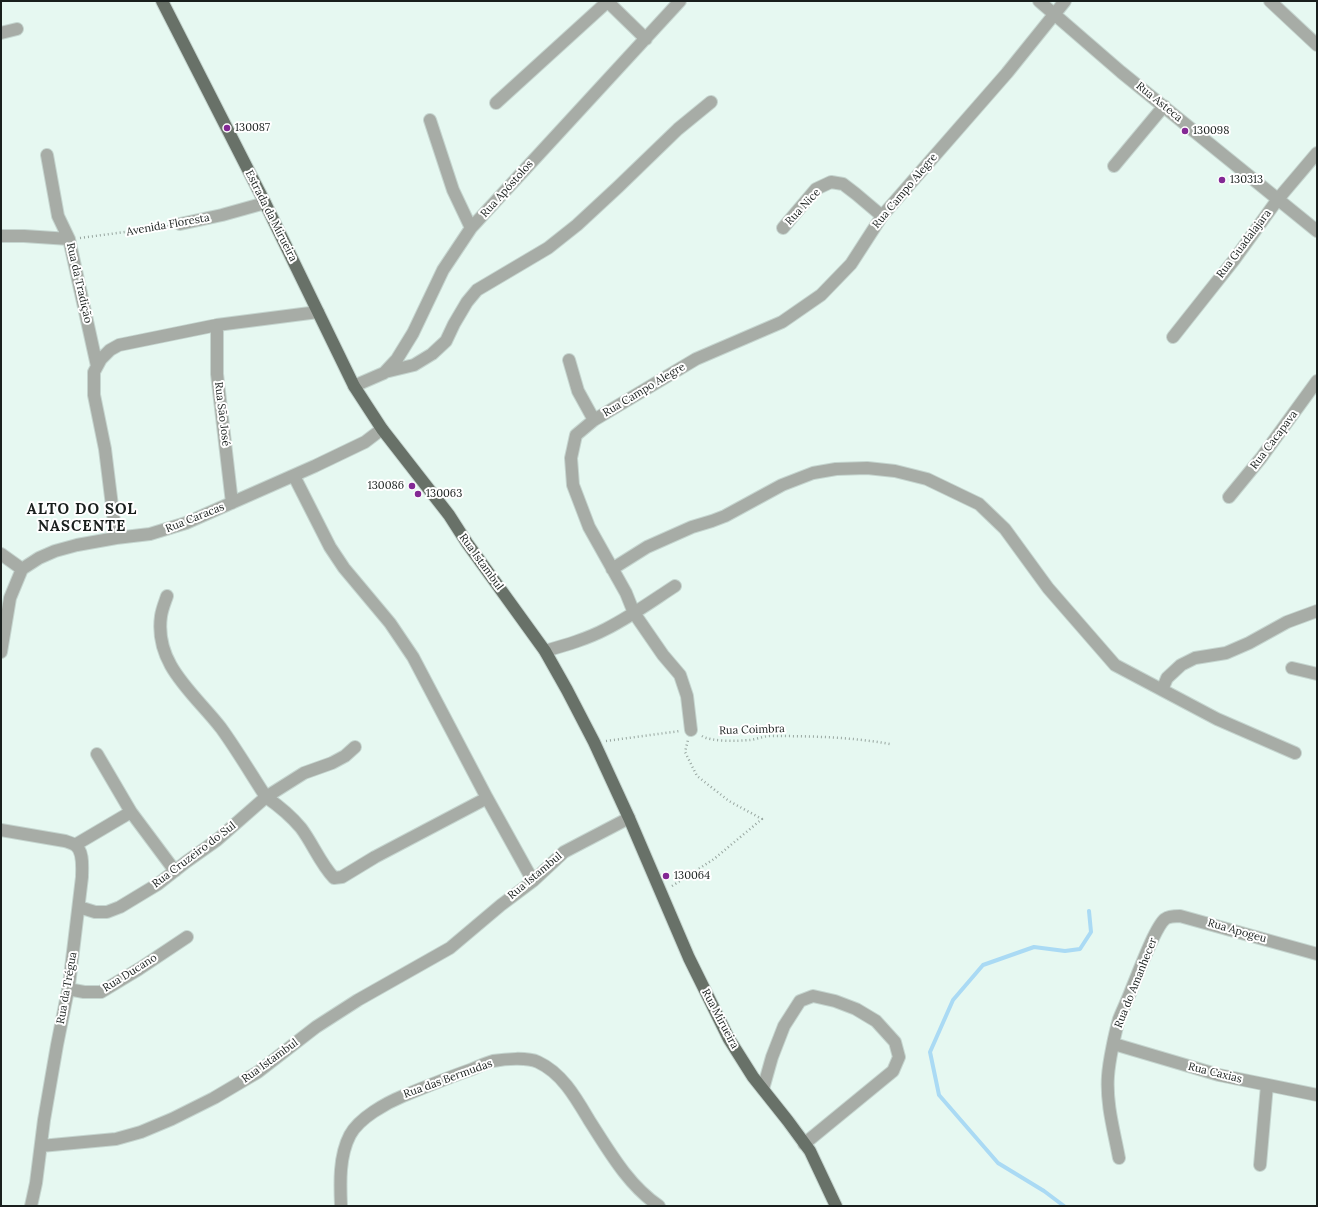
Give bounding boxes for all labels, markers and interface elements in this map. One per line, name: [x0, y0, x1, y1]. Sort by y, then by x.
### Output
street label: Rua Asteca: [1133, 79, 1185, 125]
place label: 130087: [235, 121, 270, 135]
marker: 130087: [222, 123, 232, 133]
place label: 130098: [1193, 124, 1229, 138]
marker: 130098: [1180, 126, 1190, 136]
street label: Rua Campo Alegre: [870, 151, 940, 231]
street label: Rua Apóstolos: [478, 158, 536, 220]
street label: Estrada da Mirueira: [242, 168, 300, 264]
place label: 130313: [1230, 173, 1263, 187]
marker: 130313: [1217, 175, 1227, 185]
street label: Rua Nice: [783, 186, 823, 228]
street label: Rua Guadalajara: [1214, 207, 1274, 281]
street label: Avenida Floresta: [125, 211, 211, 239]
street label: Rua da Tradição: [63, 242, 95, 324]
street label: Rua Campo Alegre: [600, 360, 688, 420]
street label: Rua São José: [211, 381, 233, 447]
street label: Rua Cacapava: [1248, 408, 1300, 472]
place label: 130086: [368, 479, 404, 493]
marker: 130086: [407, 481, 417, 491]
place label: 130063: [426, 487, 462, 501]
marker: 130063: [413, 489, 423, 499]
street label: Rua Caracas: [164, 500, 226, 536]
district label: ALTO DO SOL NASCENTE: [27, 501, 137, 536]
street label: Rua Istambul: [456, 531, 506, 593]
street label: Rua Coimbra: [719, 722, 785, 738]
street label: Rua Cruzeiro do Sul: [150, 819, 238, 891]
street label: Rua Istambul: [505, 850, 565, 902]
place label: 130064: [674, 869, 710, 883]
marker: 130064: [661, 871, 671, 881]
street label: Rua Apogeu: [1206, 916, 1268, 946]
street label: Rua do Amanhecer: [1112, 936, 1160, 1030]
street label: Rua da Trégua: [54, 951, 80, 1025]
street label: Rua Ducano: [100, 951, 160, 995]
street label: Rua Mirueira: [699, 987, 741, 1051]
street label: Rua Istambul: [239, 1036, 301, 1086]
street label: Rua das Bermudas: [402, 1057, 494, 1101]
street label: Rua Caxias: [1187, 1060, 1243, 1086]

